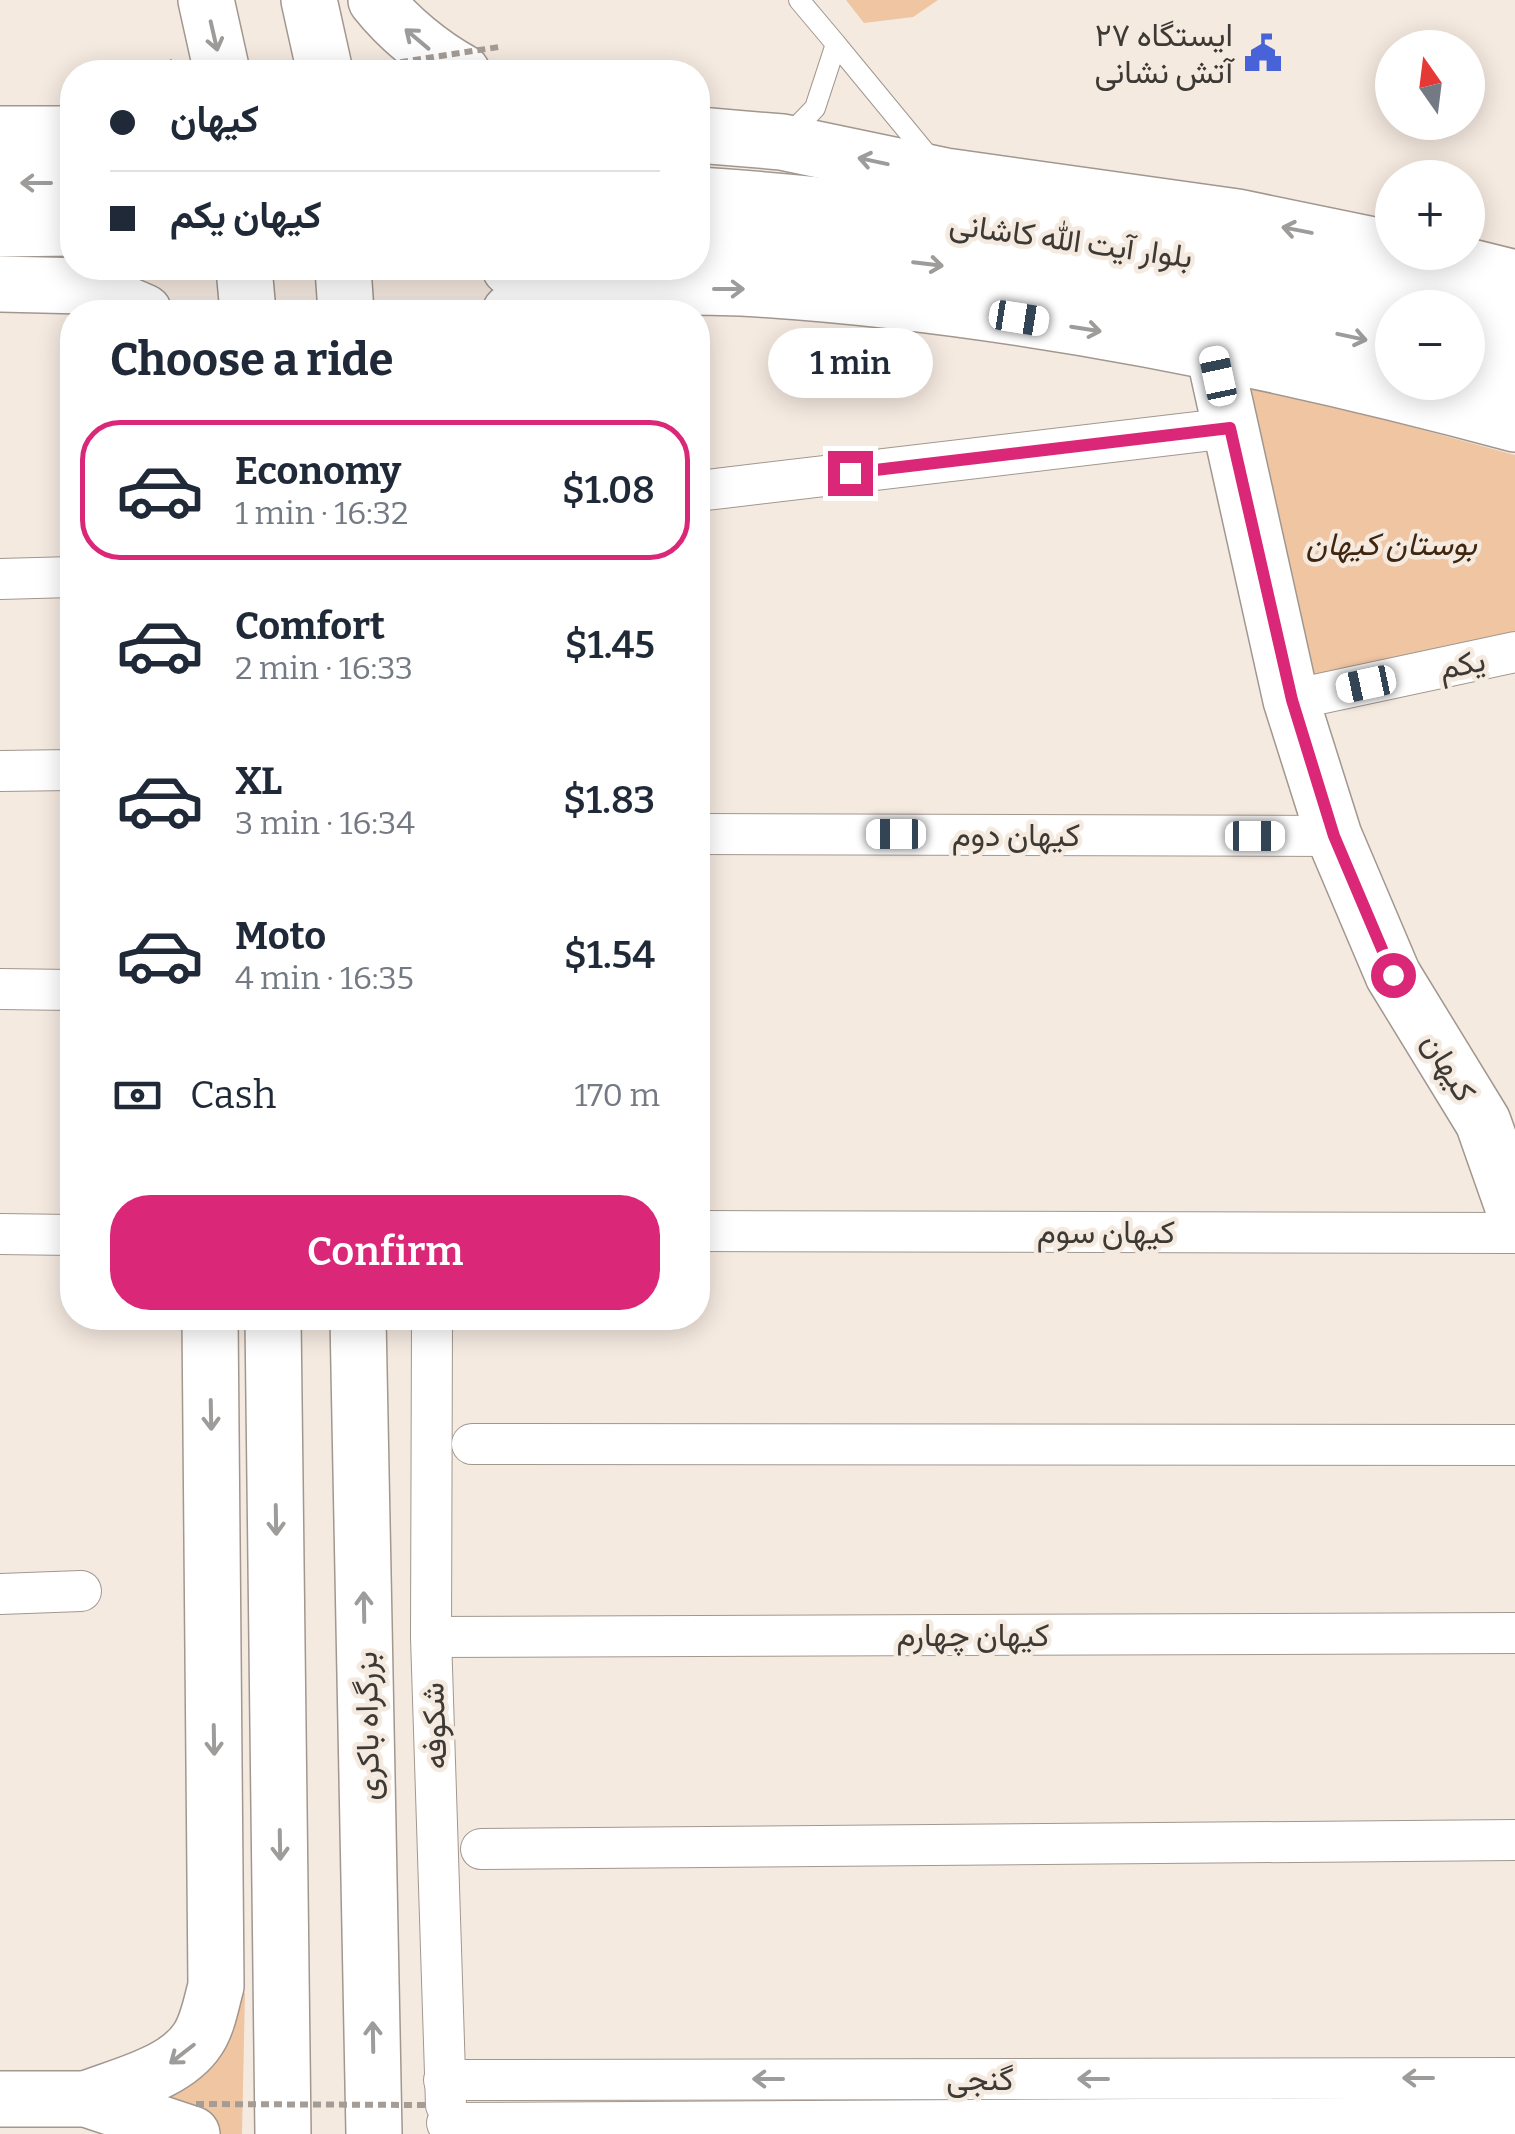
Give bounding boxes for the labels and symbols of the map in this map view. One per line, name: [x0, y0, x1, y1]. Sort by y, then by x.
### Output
place label: ایستگاه ۲۷ آتش نشانی: [1094, 16, 1236, 91]
one-way arrow: [206, 19, 224, 51]
one-way arrow: [405, 28, 431, 50]
north arrow: [1375, 30, 1485, 140]
public building icon: ایستگاه ۲۷ آتش نشانی: [1242, 32, 1284, 74]
one-way arrow: [858, 150, 890, 169]
one-way arrow: [21, 173, 53, 192]
street label: بلوار آیت الله کاشانی: [947, 204, 1195, 277]
one-way arrow: [1282, 219, 1314, 238]
one-way arrow: [912, 255, 944, 274]
one-way arrow: [712, 280, 744, 298]
car: [987, 298, 1051, 338]
one-way arrow: [1069, 320, 1102, 338]
callout: 1 min: [768, 328, 932, 398]
one-way arrow: [1335, 328, 1367, 347]
car: [1197, 344, 1239, 408]
route end: [828, 451, 873, 496]
park label: بوستان کیهان: [1306, 525, 1478, 564]
street label: یکم: [1435, 641, 1489, 689]
car: [1334, 663, 1398, 705]
street label: کیهان دوم: [952, 816, 1080, 856]
car: [866, 819, 926, 849]
car: [1225, 821, 1285, 851]
route start: [1371, 953, 1416, 998]
street label: کیهان: [1413, 1026, 1484, 1109]
street label: کیهان سوم: [1037, 1213, 1175, 1253]
one-way arrow: [202, 1398, 220, 1430]
one-way arrow: [266, 1503, 285, 1535]
one-way arrow: [355, 1591, 374, 1623]
street label: کیهان چهارم: [896, 1616, 1050, 1657]
street label: بزرگراه باکری: [347, 1651, 388, 1801]
street label: شکوفه: [413, 1682, 456, 1770]
one-way arrow: [204, 1722, 224, 1755]
one-way arrow: [270, 1828, 290, 1860]
one-way arrow: [364, 2021, 383, 2053]
one-way arrow: [169, 2043, 195, 2065]
street label: گنجی: [946, 2060, 1014, 2098]
one-way arrow: [1402, 2068, 1434, 2088]
one-way arrow: [752, 2070, 784, 2088]
one-way arrow: [1077, 2070, 1110, 2088]

